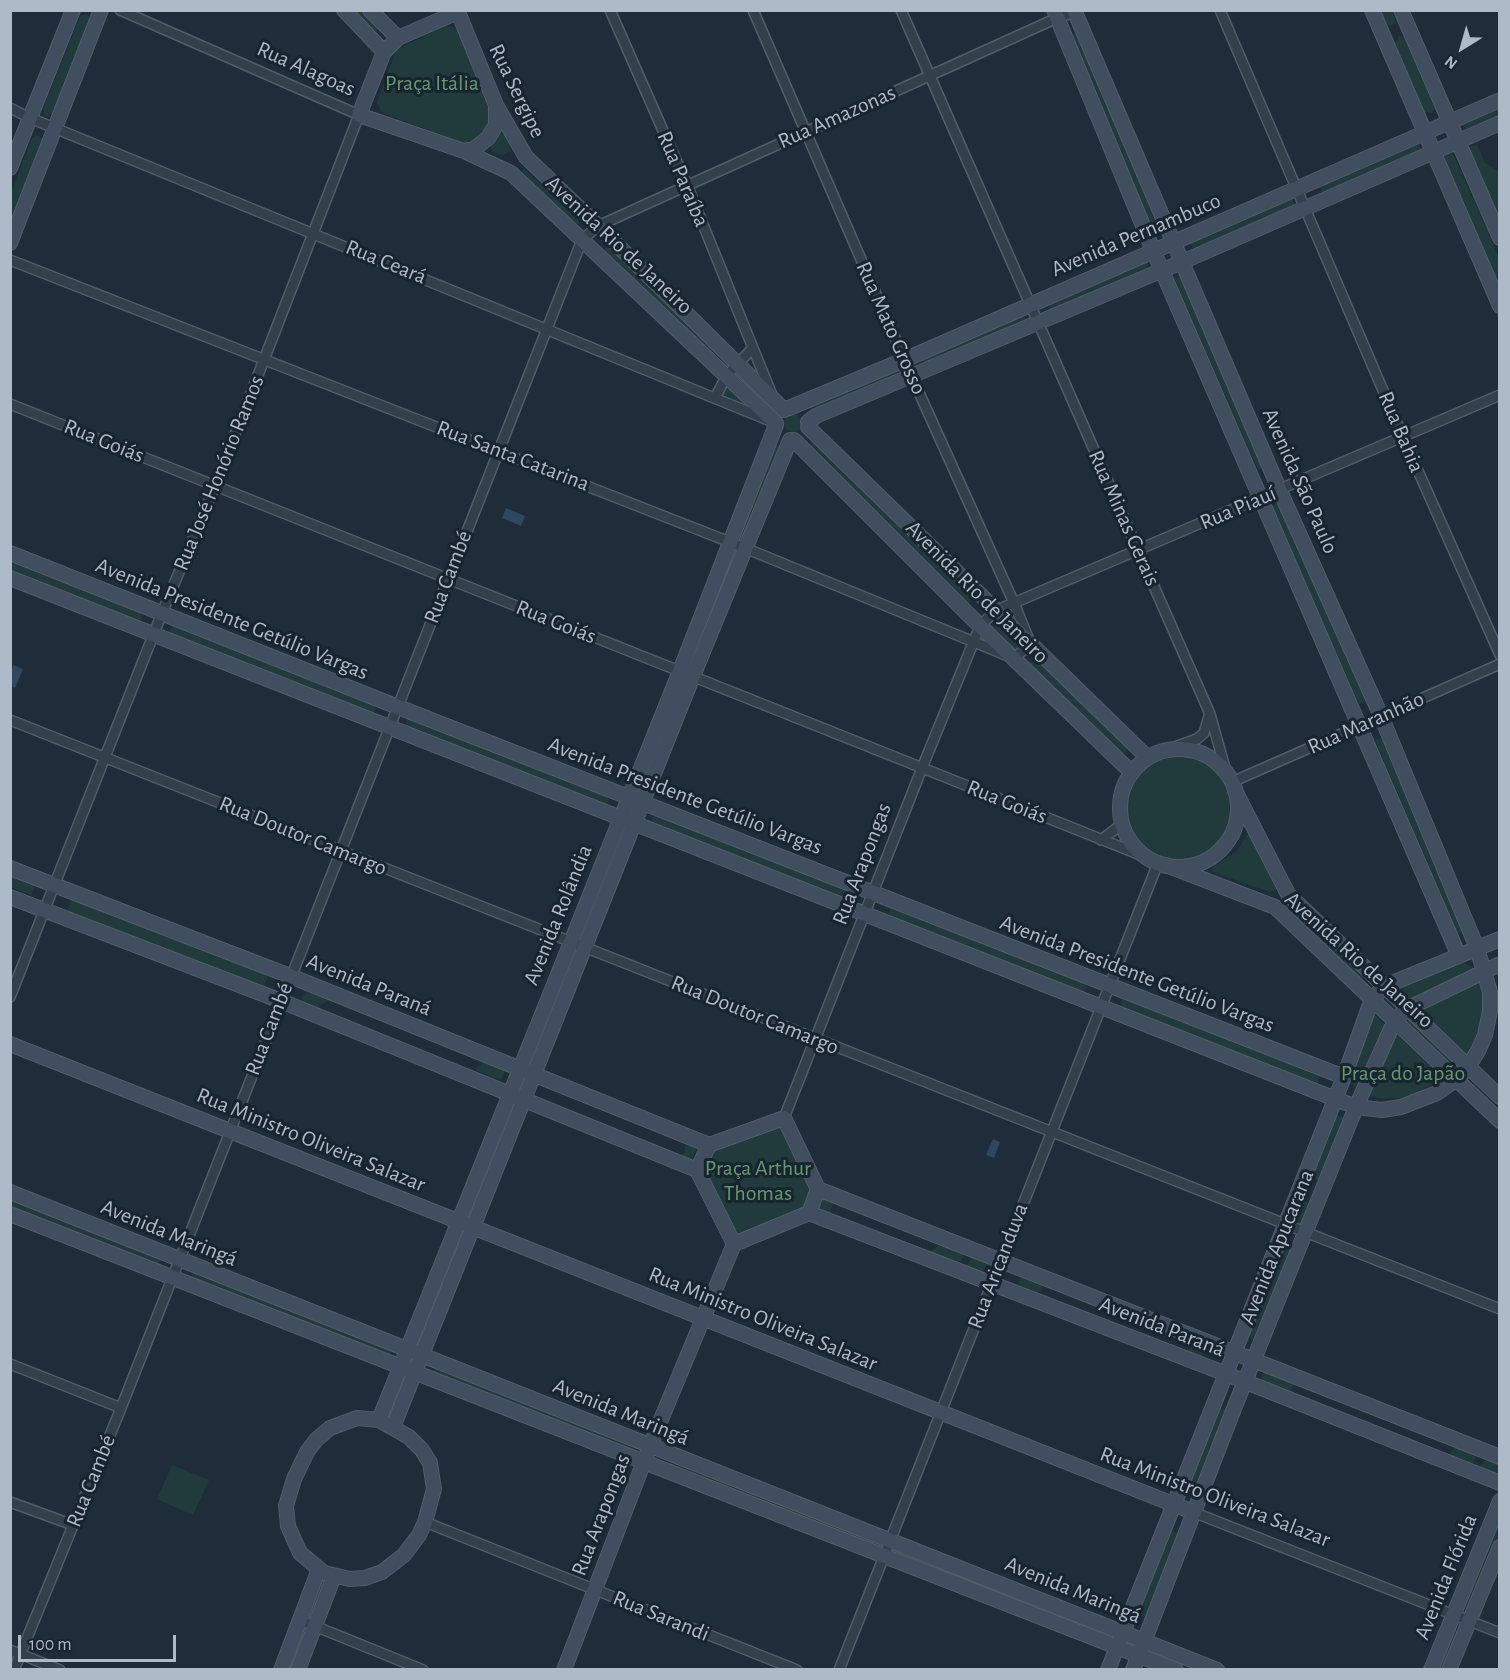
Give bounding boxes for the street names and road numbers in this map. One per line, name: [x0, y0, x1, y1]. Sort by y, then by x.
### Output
street label: Rua Alagoas: [253, 36, 359, 102]
street label: Rua Sergipe: [483, 40, 551, 142]
street label: Rua Amazonas: [774, 79, 900, 155]
street label: Rua Paraíba: [651, 127, 715, 231]
street label: Avenida Rio de Janeiro: [540, 170, 698, 320]
street label: Avenida Pernambuco: [1047, 187, 1225, 283]
street label: Rua Ceará: [342, 234, 430, 290]
street label: Rua Mato Grosso: [850, 257, 932, 399]
street label: Rua José Honório Ramos: [168, 372, 270, 574]
street label: Rua Bahia: [1372, 387, 1430, 477]
street label: Avenida São Paulo: [1256, 404, 1344, 558]
street label: Rua Goiás: [60, 413, 148, 469]
street label: Rua Santa Catarina: [433, 415, 593, 497]
street label: Rua Minas Gerais: [1082, 446, 1166, 590]
street label: Rua Piauí: [1196, 480, 1280, 536]
street label: Avenida Rio de Janeiro: [900, 515, 1054, 669]
street label: Rua Cambé: [418, 527, 478, 627]
street label: Avenida Presidente Getúlio Vargas: [92, 552, 372, 686]
street label: Rua Goiás: [512, 594, 600, 650]
street label: Rua Maranhão: [1304, 686, 1428, 760]
street label: Avenida Presidente Getúlio Vargas: [544, 731, 826, 861]
street label: Rua Goiás: [963, 774, 1051, 830]
street label: Rua Doutor Camargo: [215, 790, 391, 882]
street label: Rua Arapongas: [827, 799, 897, 929]
street label: Avenida Rolândia: [518, 841, 598, 989]
street label: Avenida Rio de Janeiro: [1279, 886, 1439, 1034]
street label: Avenida Presidente Getúlio Vargas: [996, 909, 1278, 1039]
street label: Avenida Paraná: [303, 948, 435, 1022]
street label: Rua Doutor Camargo: [667, 969, 843, 1061]
street label: Rua Cambé: [239, 979, 299, 1079]
street label: Rua Ministro Oliveira Salazar: [193, 1082, 429, 1198]
street label: Avenida Apucarana: [1234, 1166, 1320, 1328]
street label: Avenida Maringá: [97, 1194, 241, 1272]
street label: Rua Aricanduva: [962, 1199, 1034, 1333]
street label: Rua Ministro Oliveira Salazar: [645, 1261, 881, 1377]
street label: Avenida Paraná: [1095, 1291, 1229, 1363]
street label: Avenida Maringá: [549, 1373, 693, 1451]
street label: Rua Cambé: [61, 1431, 121, 1531]
street label: Rua Ministro Oliveira Salazar: [1096, 1441, 1334, 1553]
street label: Rua Arapongas: [566, 1450, 636, 1580]
street label: Avenida Flórida: [1409, 1510, 1483, 1644]
street label: Avenida Maringá: [1001, 1551, 1145, 1629]
street label: Rua Sarandi: [609, 1585, 713, 1647]

